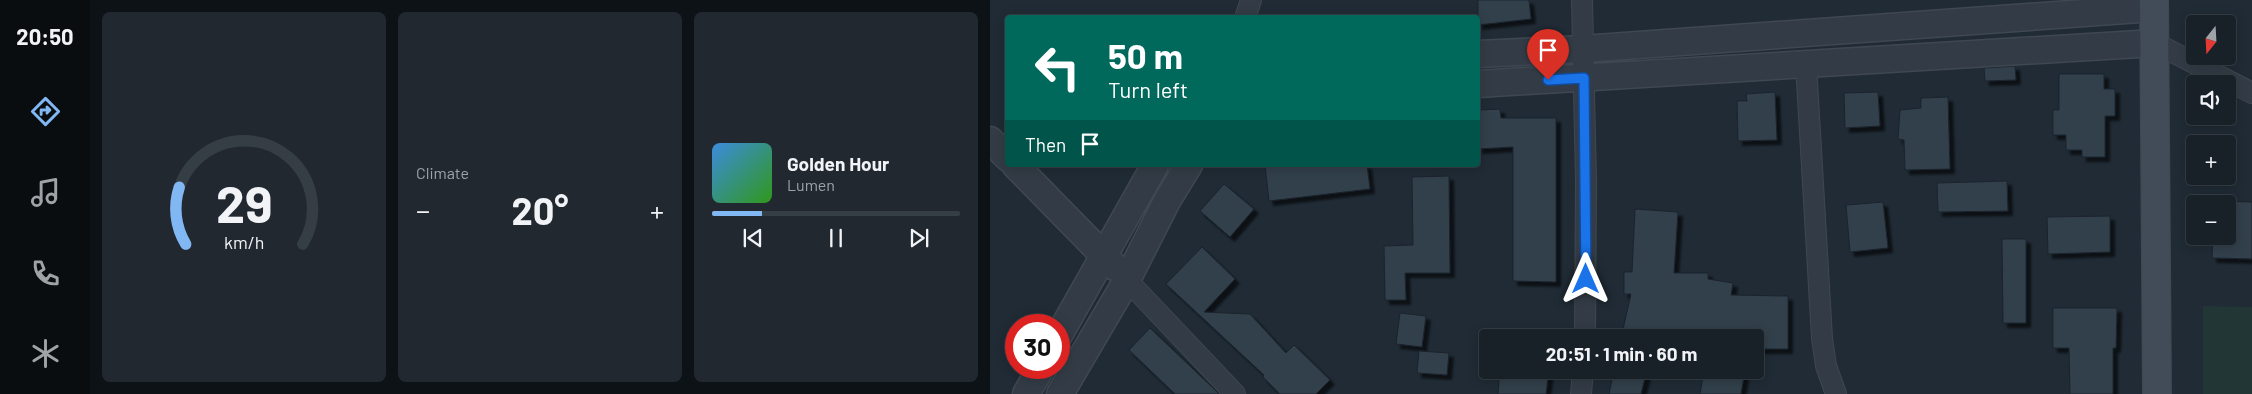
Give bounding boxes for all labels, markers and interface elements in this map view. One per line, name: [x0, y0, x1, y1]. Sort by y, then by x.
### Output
north arrow: [2186, 15, 2236, 65]
map controls: [2186, 15, 2236, 245]
text: 20:50: [16, 23, 74, 49]
pin: [1527, 29, 1569, 80]
text: 50 m: [1108, 34, 1183, 76]
icon: left: [1025, 35, 1090, 100]
icon: arrive: [1534, 36, 1562, 64]
button: sound: [2186, 75, 2236, 125]
text: Turn left: [1108, 76, 1188, 102]
icon: directions: [28, 94, 63, 129]
icon: arrive: [1076, 130, 1104, 158]
text: Then: [1025, 133, 1066, 156]
button: +: [2186, 135, 2236, 185]
text: Golden Hour: [787, 152, 889, 175]
text: Climate: [416, 163, 469, 182]
text: 29: [216, 171, 272, 233]
icon: music: [28, 175, 63, 210]
text: Lumen: [787, 175, 835, 194]
text: 20°: [511, 187, 569, 233]
text: −: [416, 193, 430, 227]
text: +: [650, 193, 664, 227]
button: −: [2186, 195, 2236, 245]
icon: previous: [739, 224, 767, 252]
icon: pause: [822, 224, 850, 252]
icon: next: [905, 224, 933, 252]
text: km/h: [224, 231, 264, 253]
position arrow: [1559, 252, 1611, 304]
icon: phone: [28, 256, 63, 291]
speed limit sign: 30: [1005, 314, 1070, 379]
icon: climate: [28, 336, 63, 371]
text: 20:51 · 1 min · 60 m: [1546, 342, 1697, 365]

